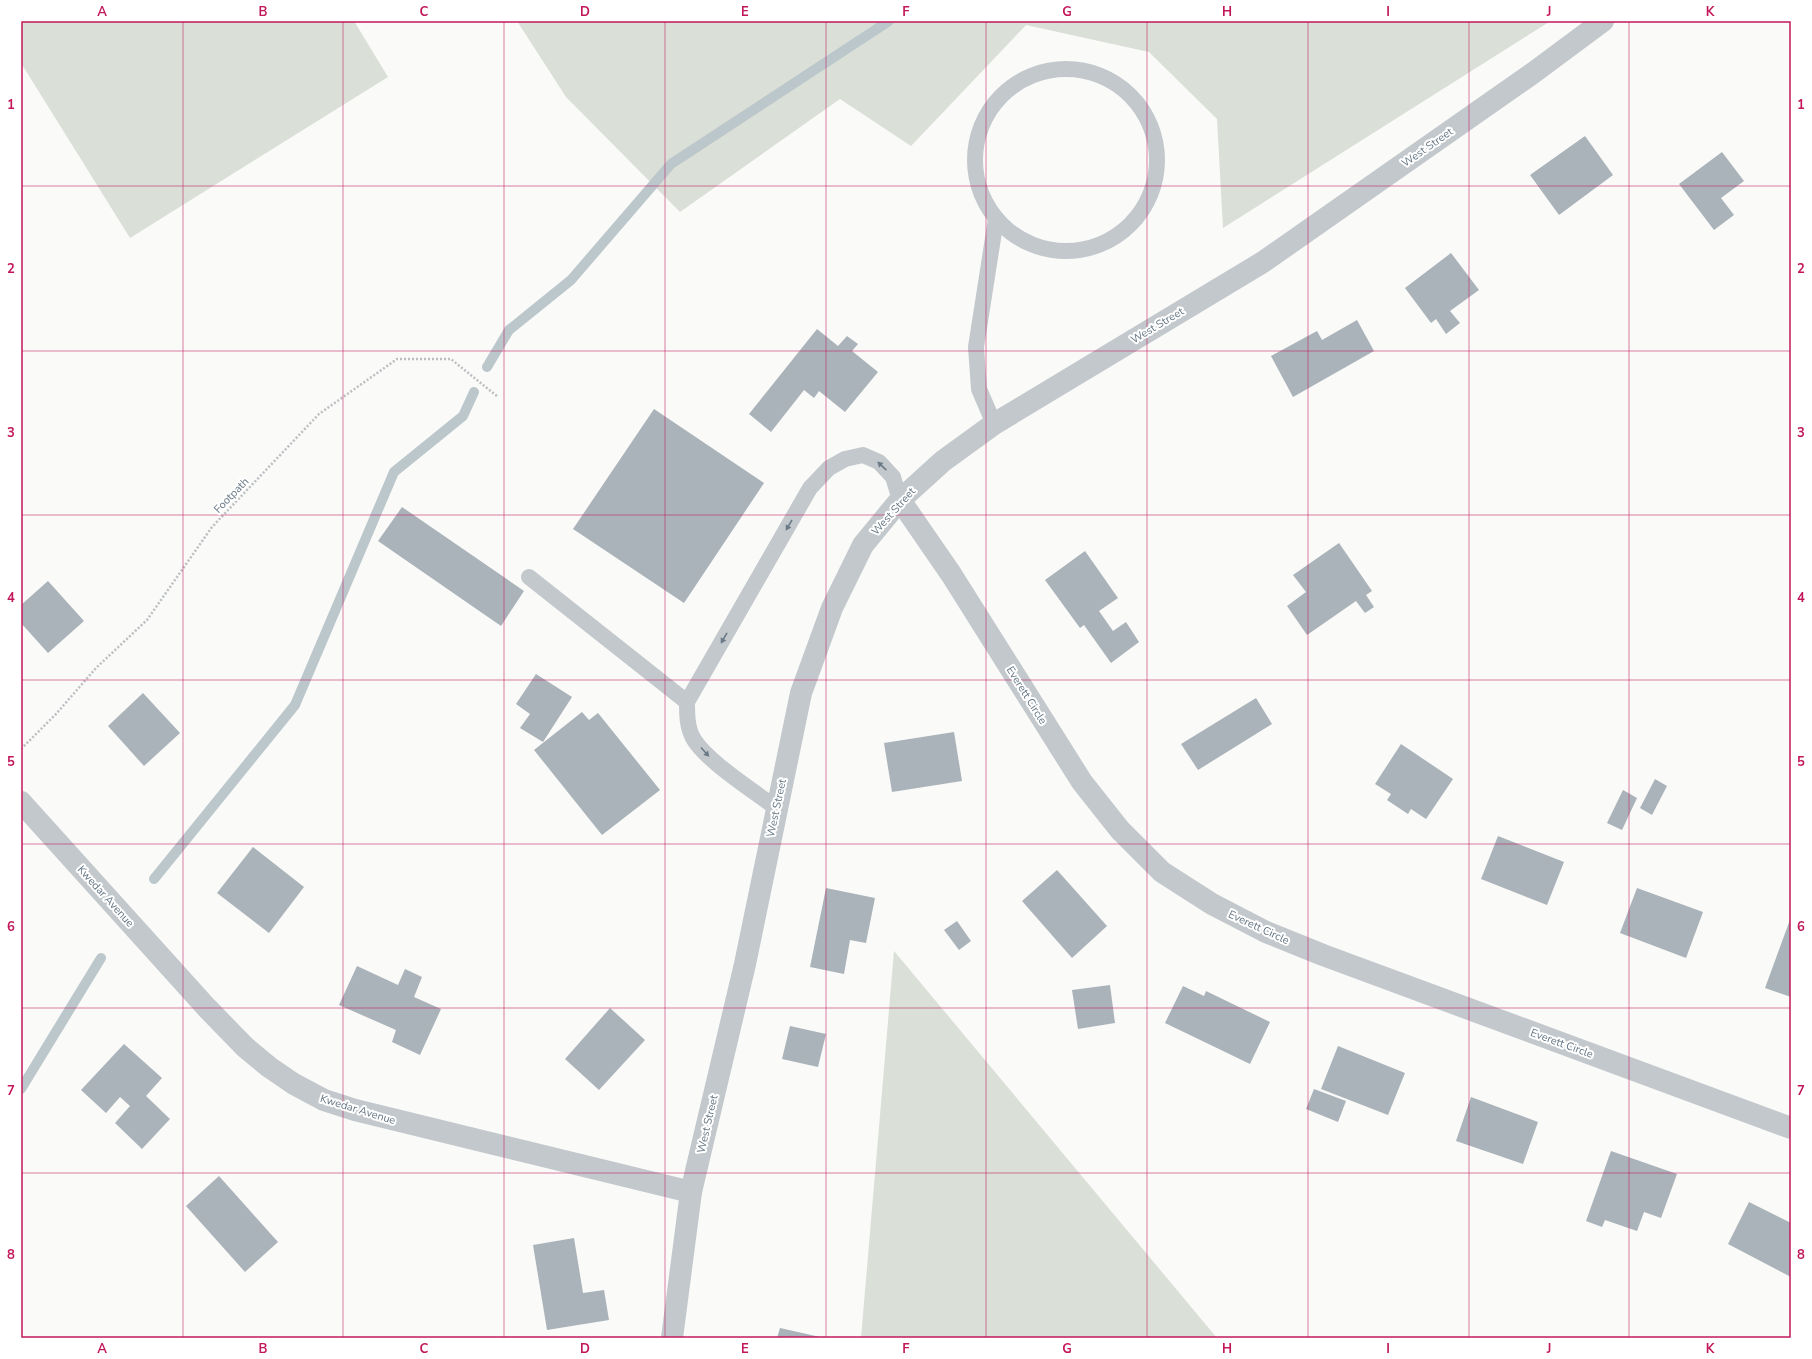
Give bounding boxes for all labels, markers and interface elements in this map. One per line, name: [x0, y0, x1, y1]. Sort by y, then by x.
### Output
text: A: [97, 3, 107, 21]
text: B: [259, 3, 268, 21]
text: C: [420, 3, 429, 21]
text: D: [580, 3, 590, 21]
text: E: [741, 3, 749, 21]
text: F: [902, 3, 910, 21]
text: G: [1062, 3, 1072, 21]
text: H: [1222, 3, 1232, 21]
text: I: [1386, 3, 1390, 21]
text: J: [1546, 3, 1551, 21]
text: K: [1706, 3, 1715, 21]
text: 1: [7, 96, 15, 114]
text: 1: [1797, 96, 1805, 114]
street label: West Street: [1399, 124, 1456, 171]
text: 2: [7, 260, 15, 278]
text: 2: [1797, 260, 1805, 278]
street label: West Street: [1128, 304, 1187, 347]
text: 3: [7, 424, 15, 442]
text: 3: [1797, 424, 1805, 442]
one-way arrow: [877, 461, 887, 471]
street label: Footpath: [211, 474, 252, 516]
street label: West Street: [868, 484, 919, 538]
one-way arrow: [785, 519, 792, 531]
text: 4: [7, 589, 15, 607]
text: 4: [1797, 589, 1805, 607]
one-way arrow: [720, 632, 727, 644]
street label: Everett Circle: [1003, 663, 1050, 727]
one-way arrow: [701, 747, 710, 758]
text: 5: [7, 753, 15, 771]
text: 5: [1797, 753, 1805, 771]
street label: West Street: [763, 777, 790, 839]
street label: Kwedar Avenue: [74, 862, 137, 930]
street label: Everett Circle: [1226, 907, 1292, 948]
text: 6: [7, 918, 15, 936]
text: 6: [1797, 918, 1805, 936]
street label: Everett Circle: [1528, 1025, 1595, 1062]
text: 7: [7, 1082, 15, 1100]
text: 7: [1797, 1082, 1805, 1100]
street label: Kwedar Avenue: [318, 1091, 397, 1128]
street label: West Street: [694, 1093, 721, 1155]
text: 8: [7, 1246, 15, 1264]
text: 8: [1797, 1246, 1805, 1264]
text: A: [97, 1340, 107, 1358]
text: B: [259, 1340, 268, 1358]
text: C: [420, 1340, 429, 1358]
text: D: [580, 1340, 590, 1358]
text: E: [741, 1340, 749, 1358]
text: F: [902, 1340, 910, 1358]
text: G: [1062, 1340, 1072, 1358]
text: H: [1222, 1340, 1232, 1358]
text: I: [1386, 1340, 1390, 1358]
text: J: [1546, 1340, 1551, 1358]
text: K: [1706, 1340, 1715, 1358]

